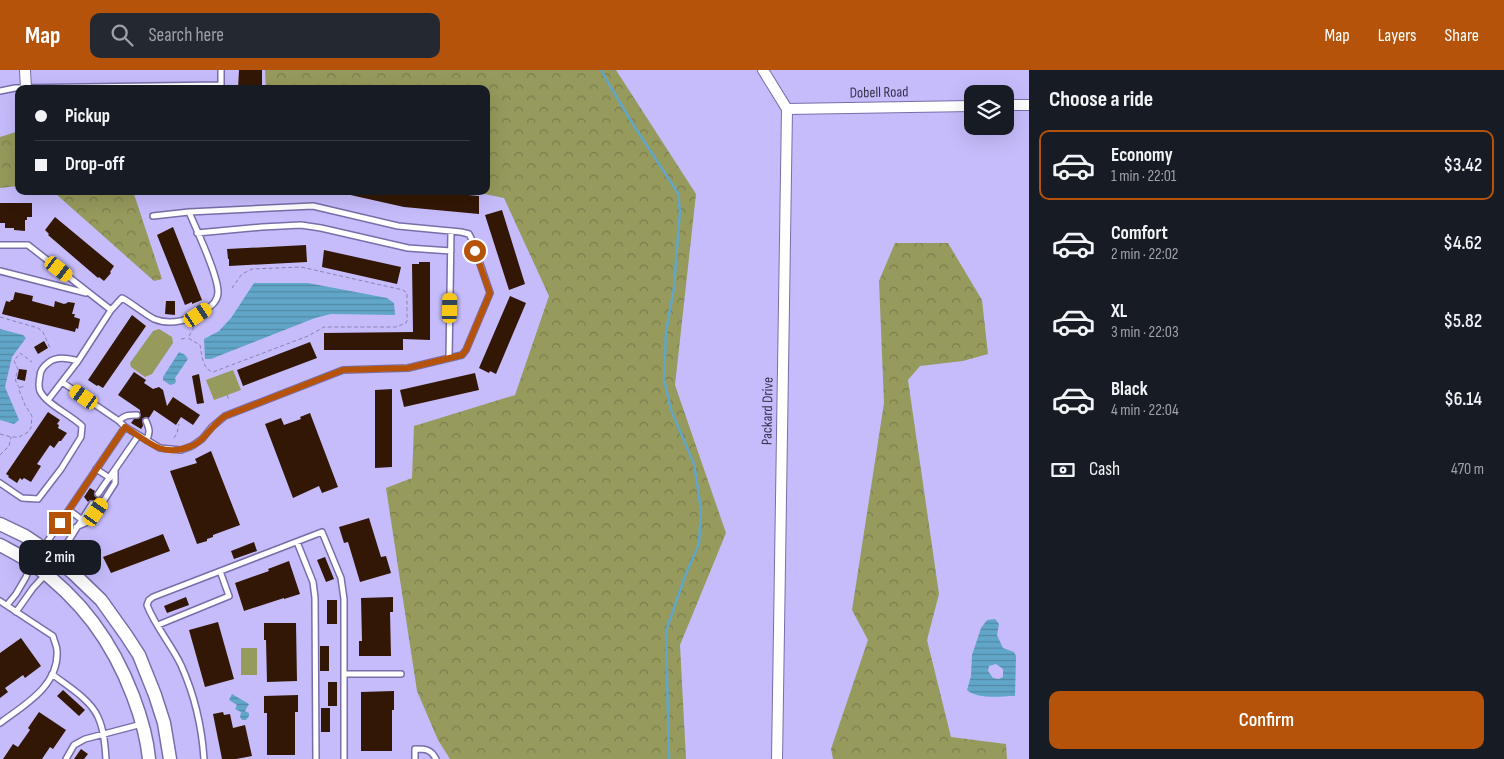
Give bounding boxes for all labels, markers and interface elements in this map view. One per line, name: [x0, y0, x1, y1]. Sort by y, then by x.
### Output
search box: [90, 13, 440, 58]
text: Map: [25, 21, 60, 50]
icon: search: [108, 21, 136, 49]
text: Search here: [148, 24, 224, 47]
text: Map: [1325, 25, 1350, 46]
text: Layers: [1378, 25, 1417, 46]
text: Share: [1445, 25, 1479, 46]
street label: Dobell Road: [849, 82, 909, 103]
map controls: [964, 85, 1014, 135]
button: layers: [964, 85, 1014, 135]
text: Choose a ride: [1049, 86, 1153, 113]
text: Pickup: [65, 105, 110, 128]
icon: car: [1051, 143, 1096, 188]
text: Economy: [1111, 144, 1173, 167]
text: Drop-off: [65, 153, 125, 176]
text: $3.42: [1443, 154, 1482, 177]
text: 1 min · 22:01: [1111, 167, 1176, 186]
icon: car: [1051, 221, 1096, 266]
text: Comfort: [1111, 222, 1168, 245]
text: $4.62: [1443, 232, 1482, 255]
route start: [464, 240, 486, 262]
text: 2 min · 22:02: [1111, 245, 1178, 264]
car: [42, 254, 75, 284]
car: [442, 293, 457, 323]
icon: car: [1051, 299, 1096, 344]
car: [181, 300, 214, 330]
text: XL: [1111, 300, 1127, 323]
text: $5.82: [1443, 310, 1482, 333]
text: 3 min · 22:03: [1111, 323, 1179, 342]
street label: Packard Drive: [757, 377, 778, 445]
icon: car: [1051, 377, 1096, 422]
text: Black: [1111, 378, 1148, 401]
car: [67, 382, 100, 412]
text: $6.14: [1444, 388, 1482, 411]
text: 4 min · 22:04: [1111, 401, 1179, 420]
icon: cash: [1049, 456, 1077, 484]
text: Cash: [1089, 458, 1120, 481]
text: 470 m: [1451, 460, 1484, 479]
car: [81, 495, 110, 529]
route end: [49, 512, 71, 534]
callout: 2 min: [19, 540, 101, 576]
text: 2 min: [45, 548, 75, 567]
button: Confirm: [1049, 691, 1484, 749]

